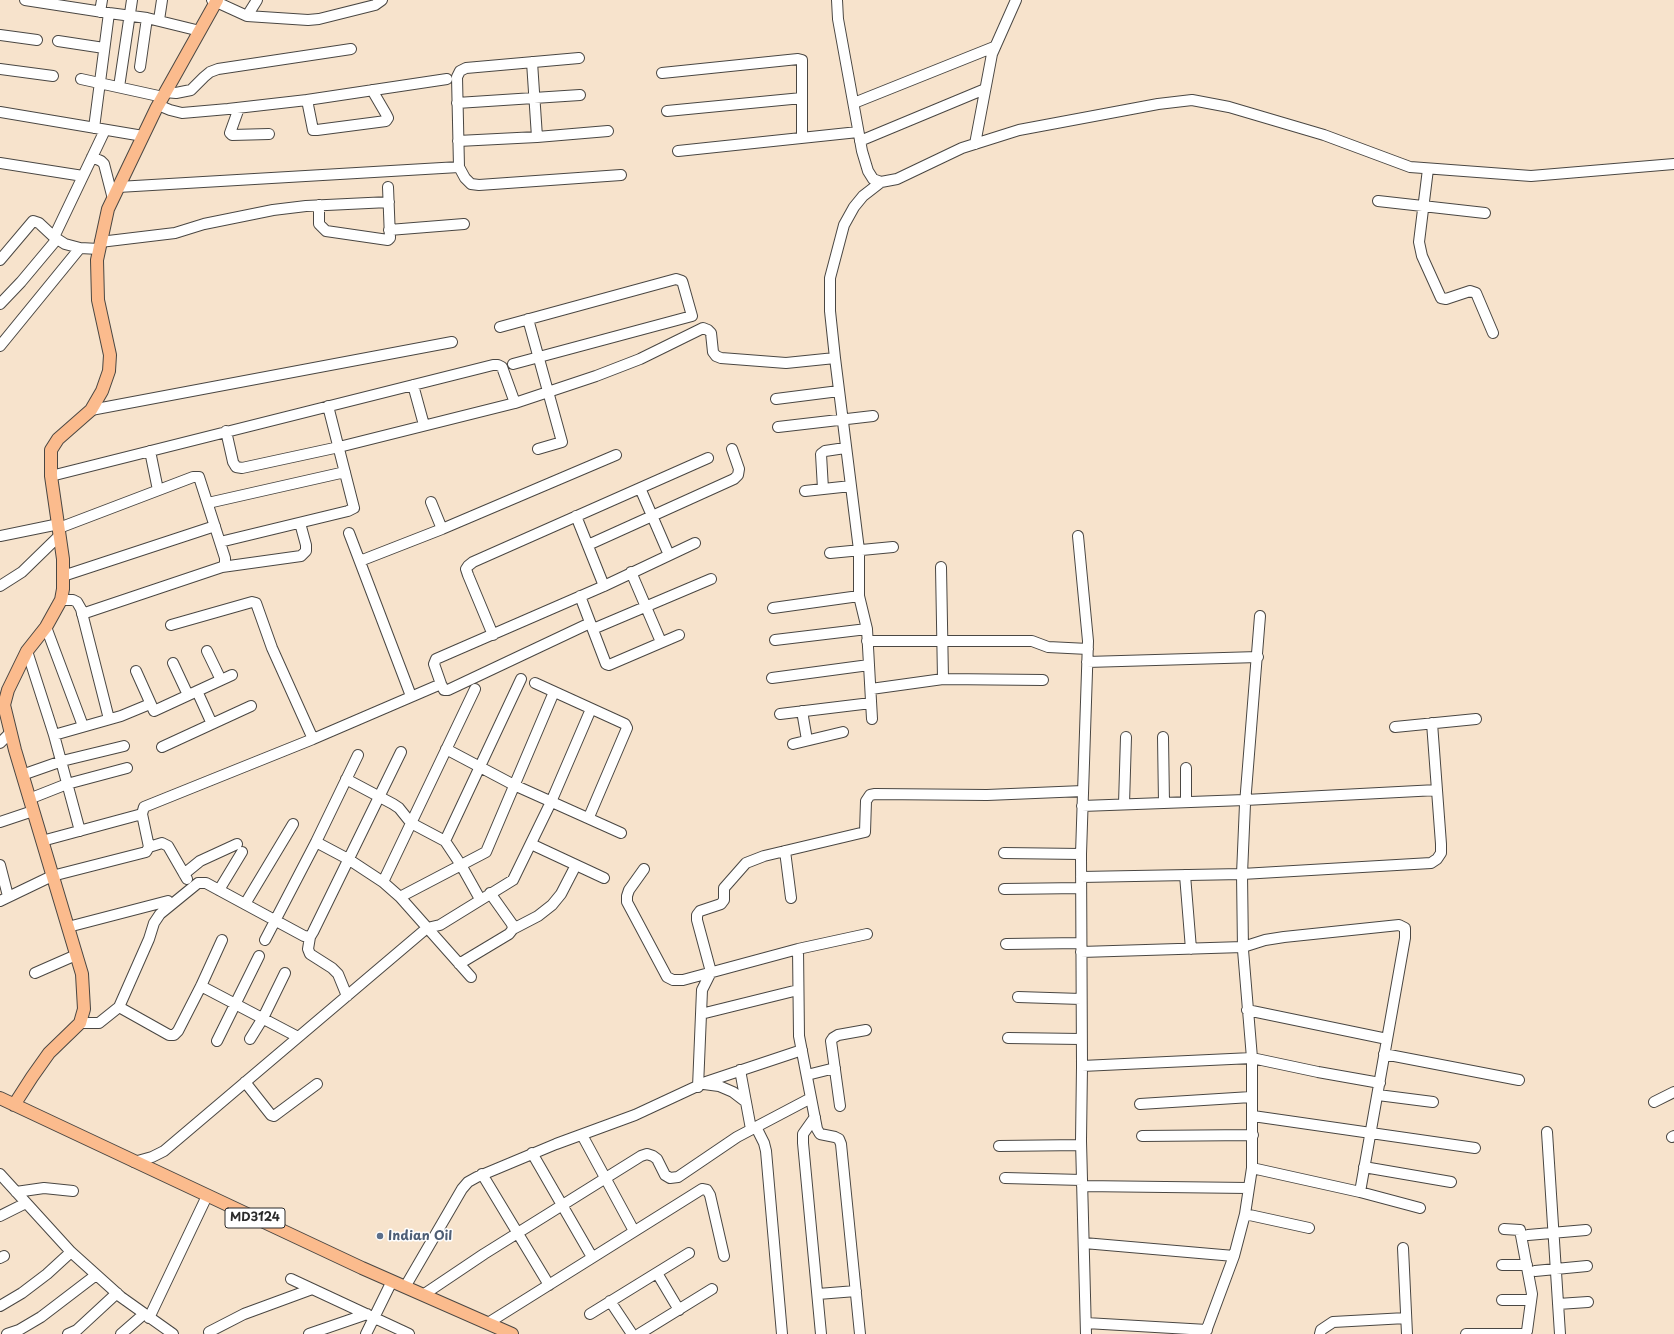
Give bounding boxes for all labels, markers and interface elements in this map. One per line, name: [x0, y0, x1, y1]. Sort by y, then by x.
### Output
road number: MD3124: [225, 1208, 285, 1228]
place label: Indian Oil: [388, 1228, 452, 1244]
marker: Indian Oil: [375, 1231, 385, 1241]

